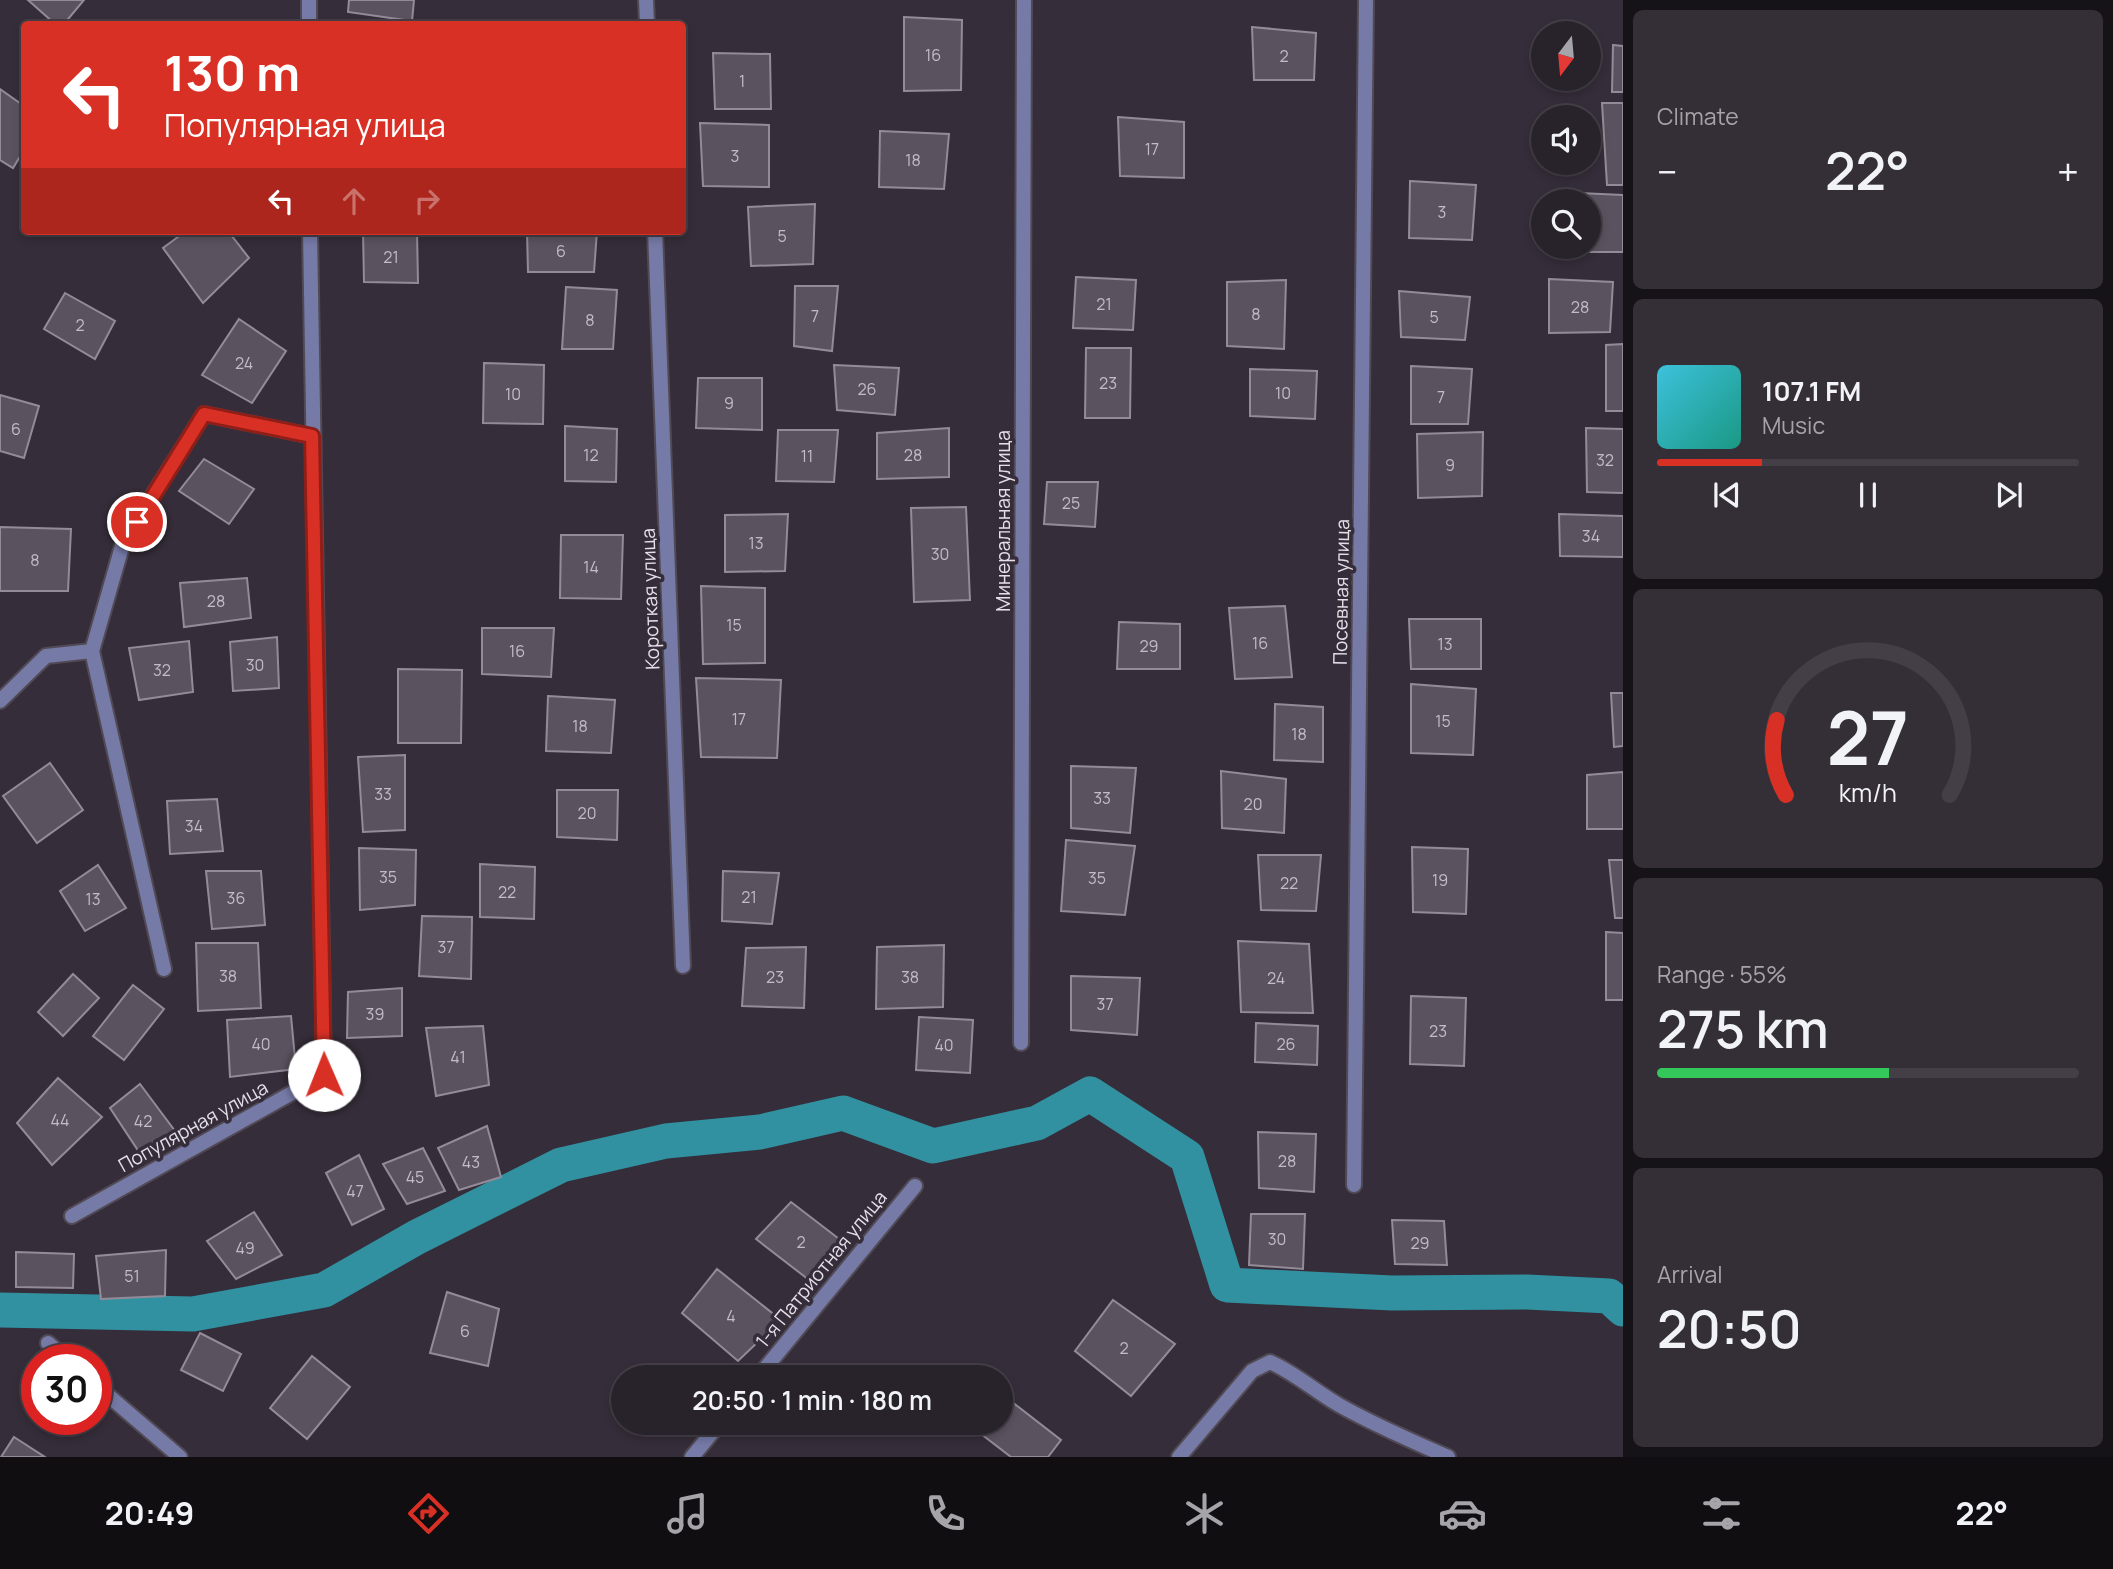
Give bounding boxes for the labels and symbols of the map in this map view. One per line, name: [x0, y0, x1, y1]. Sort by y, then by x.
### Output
north arrow: [1531, 21, 1601, 91]
house number: 16: [925, 44, 941, 66]
house number: 2: [1279, 45, 1289, 67]
house number: 1: [739, 70, 745, 92]
house number: 17: [1145, 138, 1159, 160]
house number: 3: [731, 145, 739, 167]
house number: 18: [905, 149, 921, 171]
house number: 3: [1438, 201, 1446, 223]
house number: 5: [777, 225, 787, 247]
house number: 6: [556, 240, 566, 262]
house number: 21: [383, 246, 399, 268]
house number: 21: [1096, 293, 1112, 315]
house number: 28: [1571, 296, 1589, 318]
house number: 8: [1251, 303, 1261, 325]
house number: 7: [811, 305, 819, 327]
house number: 5: [1429, 306, 1439, 328]
house number: 8: [585, 309, 595, 331]
house number: 2: [75, 314, 85, 336]
house number: 24: [235, 352, 253, 374]
house number: 23: [1099, 372, 1117, 394]
house number: 26: [857, 378, 877, 400]
house number: 10: [1275, 382, 1291, 404]
house number: 10: [505, 383, 521, 405]
house number: 7: [1437, 386, 1445, 408]
house number: 9: [724, 392, 734, 414]
house number: 6: [11, 418, 21, 440]
street label: Минеральная улица: [990, 430, 1016, 612]
house number: 12: [583, 444, 599, 466]
house number: 28: [904, 444, 922, 466]
house number: 11: [801, 445, 813, 467]
house number: 32: [1596, 449, 1614, 471]
house number: 9: [1445, 454, 1455, 476]
pin: [107, 492, 167, 552]
house number: 25: [1062, 492, 1080, 514]
street label: Посевная улица: [1327, 519, 1355, 665]
house number: 34: [1582, 525, 1600, 547]
street label: Короткая улица: [635, 528, 665, 670]
house number: 13: [748, 532, 764, 554]
house number: 30: [931, 543, 949, 565]
house number: 8: [30, 549, 40, 571]
house number: 14: [583, 556, 599, 578]
house number: 28: [207, 590, 225, 612]
house number: 15: [726, 614, 742, 636]
house number: 16: [1252, 632, 1268, 654]
house number: 13: [1437, 633, 1453, 655]
house number: 29: [1139, 635, 1159, 657]
house number: 16: [509, 640, 525, 662]
house number: 30: [246, 654, 264, 676]
house number: 32: [153, 659, 171, 681]
house number: 17: [732, 708, 746, 730]
house number: 15: [1435, 710, 1451, 732]
house number: 18: [572, 715, 588, 737]
house number: 18: [1291, 723, 1307, 745]
house number: 33: [374, 783, 392, 805]
house number: 33: [1093, 787, 1111, 809]
house number: 20: [1244, 793, 1262, 815]
house number: 20: [578, 802, 596, 824]
house number: 34: [185, 815, 203, 837]
house number: 35: [379, 866, 397, 888]
house number: 35: [1088, 867, 1106, 889]
house number: 19: [1432, 869, 1448, 891]
house number: 22: [1280, 872, 1298, 894]
house number: 22: [498, 881, 516, 903]
house number: 21: [741, 886, 757, 908]
house number: 36: [227, 887, 245, 909]
house number: 13: [85, 888, 101, 910]
house number: 37: [438, 936, 454, 958]
house number: 38: [219, 965, 237, 987]
house number: 23: [766, 966, 784, 988]
house number: 38: [901, 966, 919, 988]
house number: 24: [1267, 967, 1285, 989]
house number: 37: [1097, 993, 1113, 1015]
house number: 39: [366, 1003, 384, 1025]
house number: 23: [1429, 1020, 1447, 1042]
house number: 40: [251, 1033, 271, 1055]
house number: 26: [1276, 1033, 1296, 1055]
house number: 40: [934, 1034, 954, 1056]
position arrow: [287, 1038, 361, 1112]
house number: 41: [450, 1046, 466, 1068]
street label: Популярная улица: [114, 1074, 272, 1178]
house number: 44: [50, 1109, 70, 1131]
house number: 42: [134, 1110, 152, 1132]
house number: 28: [1278, 1150, 1296, 1172]
house number: 43: [462, 1151, 480, 1173]
house number: 45: [406, 1166, 424, 1188]
house number: 47: [346, 1180, 364, 1202]
street label: 1-я Патриотная улица: [749, 1185, 893, 1353]
house number: 30: [1268, 1228, 1286, 1250]
house number: 2: [796, 1231, 806, 1253]
house number: 29: [1410, 1232, 1430, 1254]
house number: 49: [235, 1237, 255, 1259]
house number: 51: [124, 1265, 140, 1287]
house number: 4: [726, 1305, 736, 1327]
house number: 6: [460, 1320, 470, 1342]
house number: 2: [1119, 1337, 1129, 1359]
speed limit sign: 30: [21, 1344, 112, 1435]

